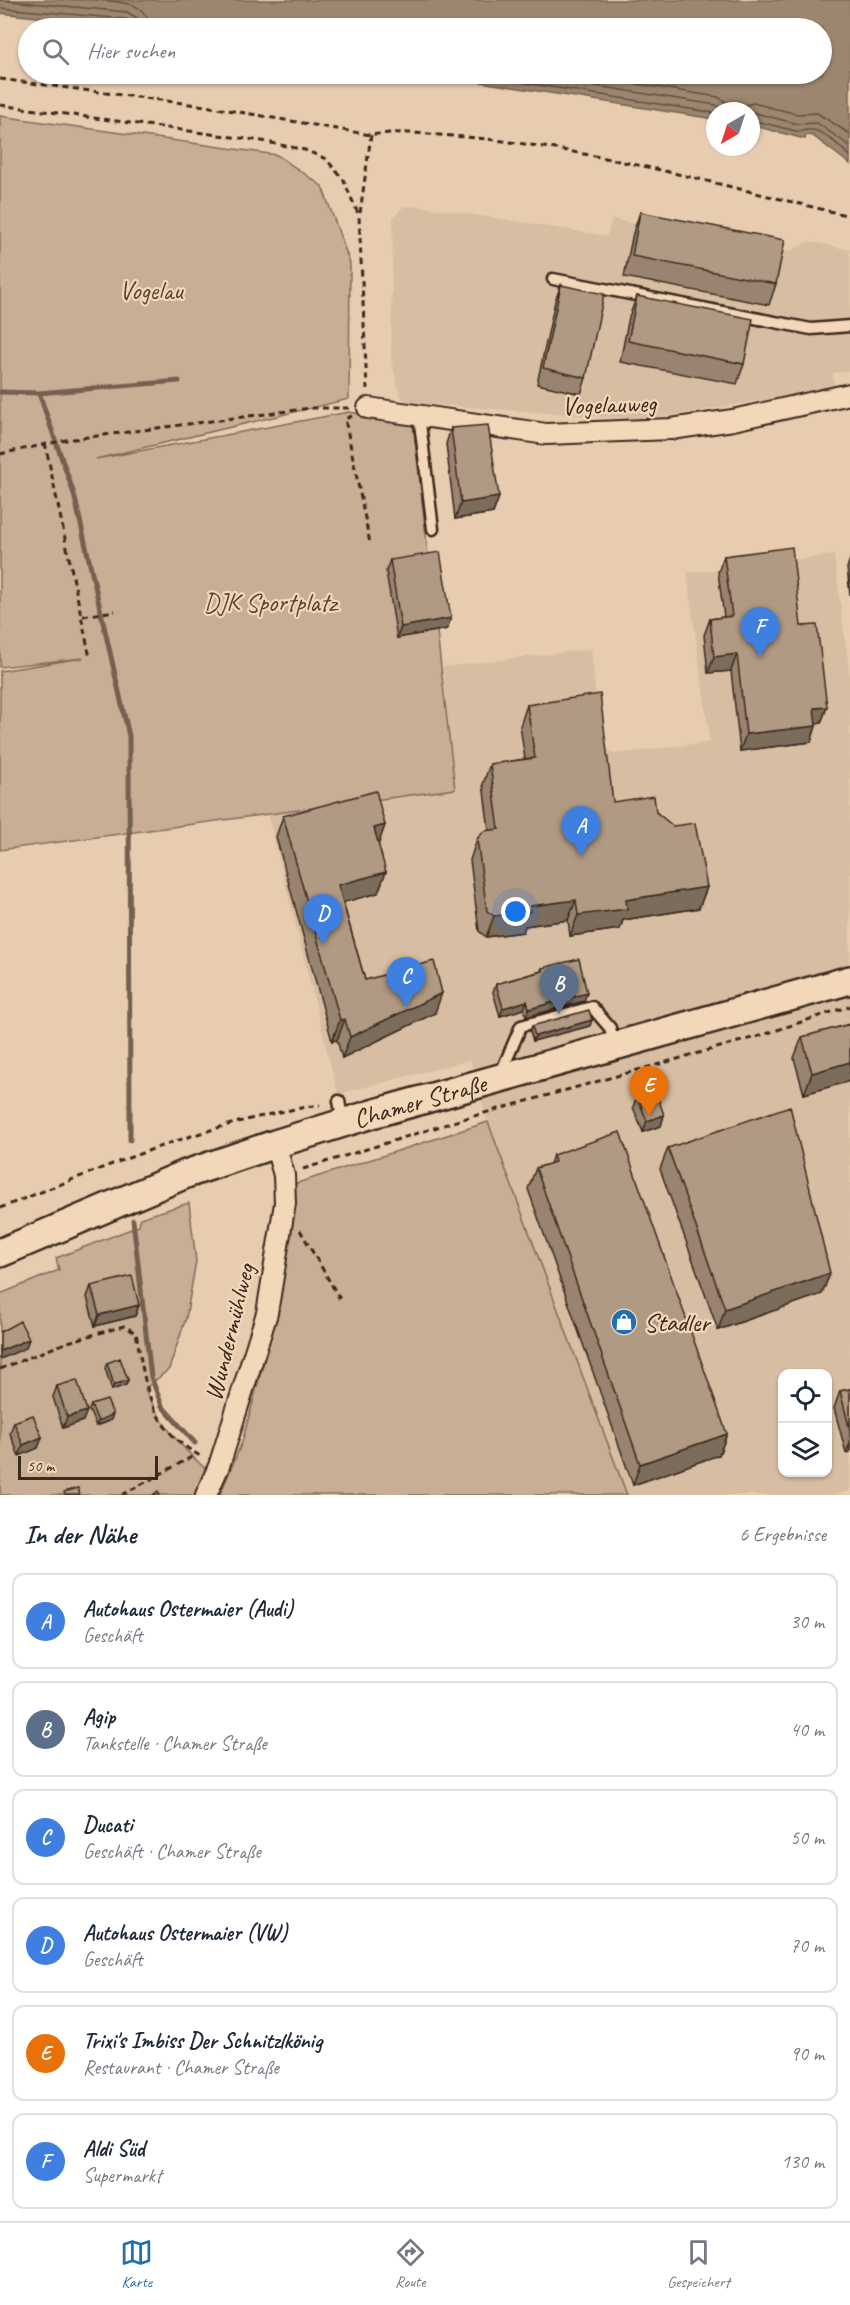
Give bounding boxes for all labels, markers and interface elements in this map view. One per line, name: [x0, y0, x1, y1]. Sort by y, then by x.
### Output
search box: [18, 18, 832, 84]
icon: search: [39, 35, 72, 68]
text: Hier suchen: [87, 37, 175, 65]
north arrow: [706, 102, 760, 156]
park label: Vogelau: [119, 274, 184, 307]
street label: Vogelauweg: [561, 386, 659, 423]
park label: DJK Sportplatz: [203, 586, 339, 619]
pin: F: [740, 608, 780, 657]
pin: A: [562, 806, 600, 856]
pin: D: [304, 894, 342, 944]
your location: [501, 897, 530, 926]
pin: C: [386, 958, 426, 1007]
pin: B: [540, 964, 578, 1014]
street label: Chamer Straße: [349, 1066, 492, 1136]
pin: E: [630, 1066, 668, 1116]
street label: Wundermühlweg: [197, 1259, 263, 1404]
place label: Stadler: [644, 1306, 712, 1339]
shop icon: Stadler: [609, 1307, 639, 1337]
map controls: [778, 1369, 832, 1477]
button: locate: [778, 1369, 832, 1423]
button: layers: [778, 1423, 832, 1477]
scale bar: [18, 1453, 158, 1480]
text: 50 m: [27, 1456, 54, 1476]
text: In der Nähe: [24, 1518, 136, 1551]
text: 6 Ergebnisse: [739, 1522, 826, 1547]
text: Autohaus Ostermaier (Audi): [83, 1595, 293, 1623]
text: A: [40, 1609, 51, 1634]
text: 30 m: [790, 1609, 824, 1634]
text: Geschäft: [83, 1623, 143, 1648]
text: Agip: [83, 1703, 115, 1731]
text: B: [40, 1717, 51, 1742]
text: 40 m: [790, 1717, 824, 1742]
text: Tankstelle · Chamer Straße: [83, 1731, 267, 1756]
text: Ducati: [83, 1811, 133, 1839]
text: C: [41, 1825, 50, 1850]
text: 50 m: [790, 1825, 824, 1850]
text: Geschäft · Chamer Straße: [83, 1839, 261, 1864]
text: Autohaus Ostermaier (VW): [83, 1919, 287, 1947]
text: D: [40, 1933, 51, 1958]
text: 70 m: [790, 1933, 824, 1958]
text: Geschäft: [83, 1947, 143, 1972]
text: Trixi's Imbiss Der Schnitzlkönig: [83, 2027, 322, 2055]
text: E: [40, 2041, 51, 2066]
text: 90 m: [790, 2041, 824, 2066]
text: Restaurant · Chamer Straße: [83, 2055, 279, 2080]
text: Aldi Süd: [83, 2135, 145, 2163]
text: F: [41, 2149, 50, 2174]
text: 130 m: [781, 2149, 824, 2174]
text: Supermarkt: [83, 2163, 162, 2188]
tab: Karte: [120, 2236, 153, 2292]
tab: Route: [394, 2236, 427, 2292]
tab: Gespeichert: [667, 2236, 730, 2292]

